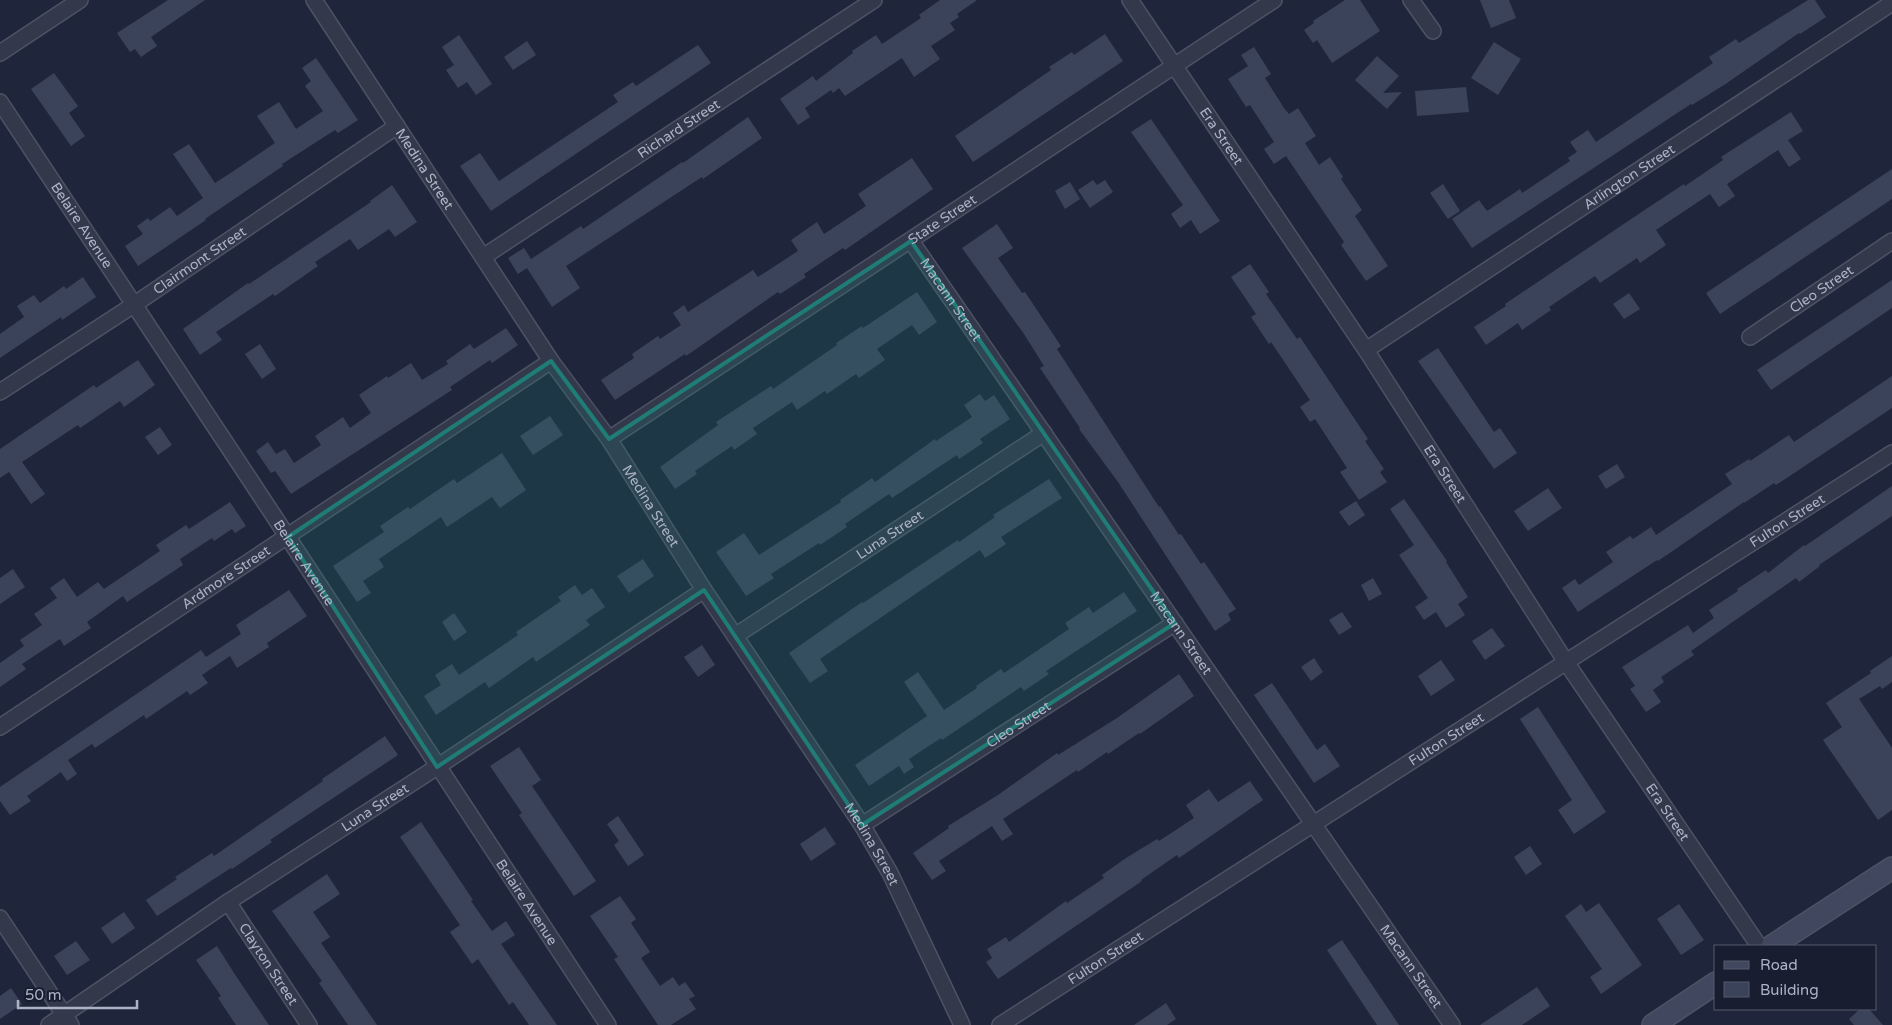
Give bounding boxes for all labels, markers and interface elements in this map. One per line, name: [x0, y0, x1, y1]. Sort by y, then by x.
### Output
street label: Richard Street: [634, 95, 723, 162]
street label: Era Street: [1196, 104, 1247, 169]
street label: Medina Street: [392, 125, 458, 213]
street label: Arlington Street: [1580, 140, 1678, 213]
street label: Belaire Avenue: [48, 179, 117, 271]
street label: State Street: [905, 190, 980, 248]
street label: Clairmont Street: [150, 222, 250, 298]
street label: Macann Street: [917, 254, 986, 345]
street label: Cleo Street: [1786, 261, 1857, 316]
street label: Era Street: [1420, 441, 1471, 506]
street label: Medina Street: [619, 462, 684, 551]
street label: Fulton Street: [1746, 490, 1828, 551]
street label: Luna Street: [853, 506, 927, 563]
street label: Belaire Avenue: [270, 516, 339, 609]
street label: Ardmore Street: [178, 541, 274, 613]
street label: Macann Street: [1147, 588, 1216, 678]
street label: Cleo Street: [983, 697, 1054, 751]
street label: Fulton Street: [1405, 708, 1488, 769]
street label: Luna Street: [338, 779, 412, 835]
street label: Era Street: [1642, 780, 1694, 844]
street label: Medina Street: [841, 799, 903, 889]
street label: Belaire Avenue: [493, 856, 561, 948]
street label: Clayton Street: [236, 920, 302, 1009]
street label: Macann Street: [1377, 921, 1446, 1012]
street label: Fulton Street: [1064, 927, 1147, 988]
legend: [1714, 945, 1877, 1010]
text: Road: [1760, 956, 1798, 974]
scale bar: [18, 978, 136, 1010]
text: Building: [1760, 981, 1819, 999]
text: 50 m: [25, 986, 62, 1004]

